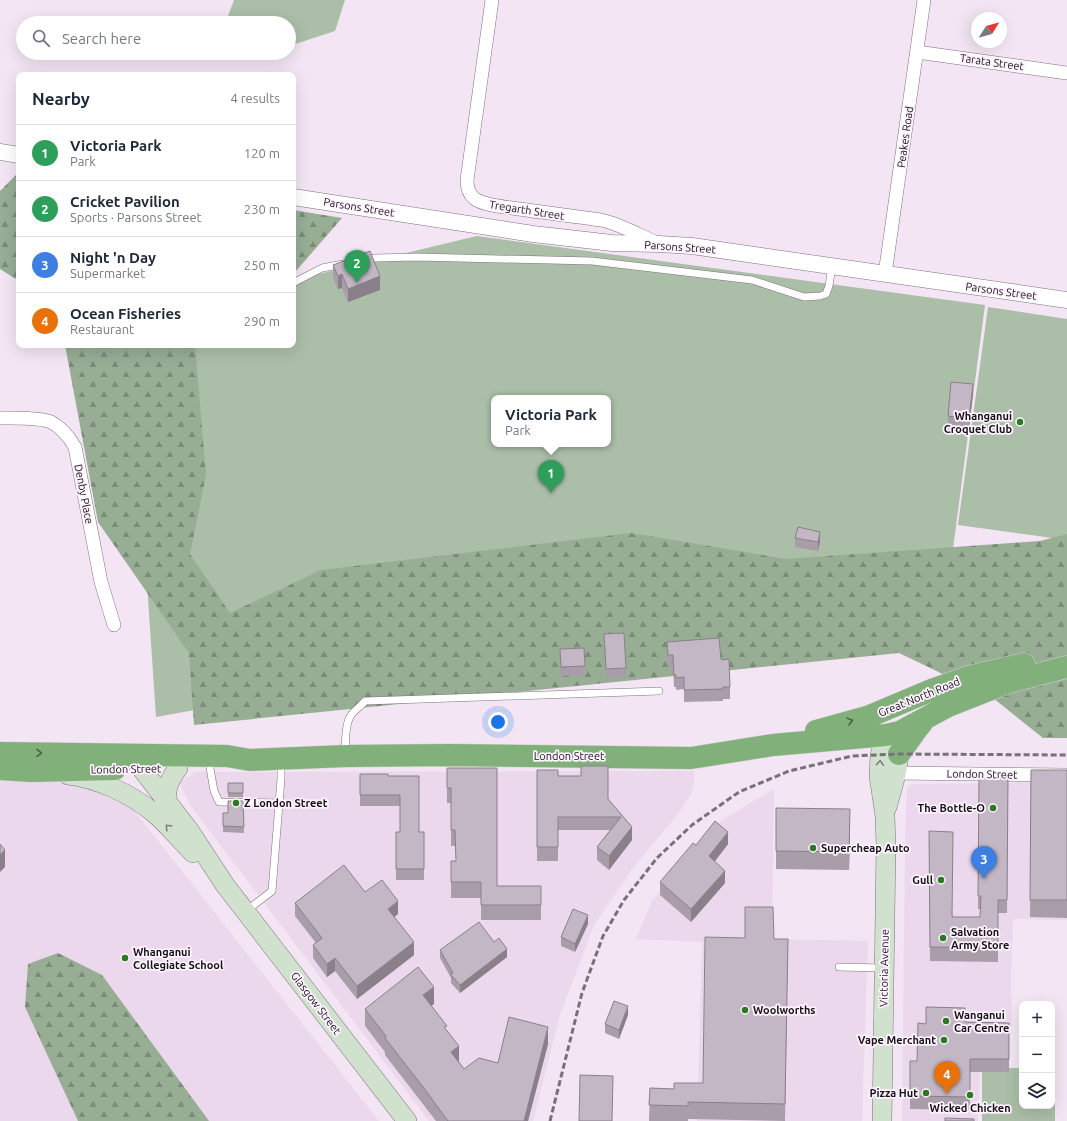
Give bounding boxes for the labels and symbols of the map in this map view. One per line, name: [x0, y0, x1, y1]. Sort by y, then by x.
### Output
north arrow: [971, 12, 1007, 48]
street label: Tarata Street: [959, 52, 1025, 73]
street label: Peakes Road: [895, 105, 915, 169]
street label: Parsons Street: [323, 195, 396, 219]
street label: Tregarth Street: [489, 198, 566, 222]
street label: Parsons Street: [644, 239, 717, 256]
pin: 2: [344, 250, 370, 283]
street label: Parsons Street: [965, 280, 1038, 302]
place label: Whanganui Croquet Club: [944, 410, 1012, 435]
marker: Whanganui Croquet Club: [1015, 417, 1025, 427]
pin: 1: [538, 460, 564, 493]
street label: Denby Place: [72, 463, 96, 525]
street label: Great North Road: [876, 675, 962, 719]
your location: [488, 712, 508, 732]
one-way arrow: [847, 718, 854, 726]
one-way arrow: [36, 749, 42, 757]
street label: London Street: [534, 750, 605, 762]
one-way arrow: [875, 760, 884, 766]
street label: London Street: [91, 762, 162, 776]
street label: London Street: [947, 767, 1018, 781]
place label: Z London Street: [244, 797, 328, 809]
marker: Z London Street: [231, 798, 241, 808]
place label: The Bottle-O: [918, 802, 985, 814]
marker: The Bottle-O: [988, 803, 998, 813]
one-way arrow: [165, 824, 173, 832]
place label: Supercheap Auto: [821, 842, 910, 854]
marker: Supercheap Auto: [808, 843, 818, 853]
pin: 3: [971, 846, 997, 879]
place label: Gull: [912, 874, 934, 886]
marker: Gull: [936, 875, 946, 885]
place label: Salvation Army Store: [951, 926, 1009, 951]
street label: Victoria Avenue: [877, 929, 891, 1007]
marker: Salvation Army Store: [938, 933, 948, 943]
place label: Whanganui Collegiate School: [133, 946, 224, 971]
marker: Whanganui Collegiate School: [120, 953, 130, 963]
street label: Glasgow Street: [289, 969, 344, 1037]
place label: Woolworths: [753, 1004, 816, 1016]
marker: Woolworths: [740, 1005, 750, 1015]
place label: Wanganui Car Centre: [954, 1009, 1009, 1034]
marker: Wanganui Car Centre: [941, 1016, 951, 1026]
place label: Vape Merchant: [858, 1034, 936, 1046]
marker: Vape Merchant: [939, 1035, 949, 1045]
pin: 4: [934, 1061, 960, 1094]
place label: Pizza Hut: [870, 1087, 918, 1099]
marker: Pizza Hut: [921, 1088, 931, 1098]
marker: Wicked Chicken: [965, 1090, 975, 1100]
place label: Wicked Chicken: [929, 1102, 1011, 1114]

